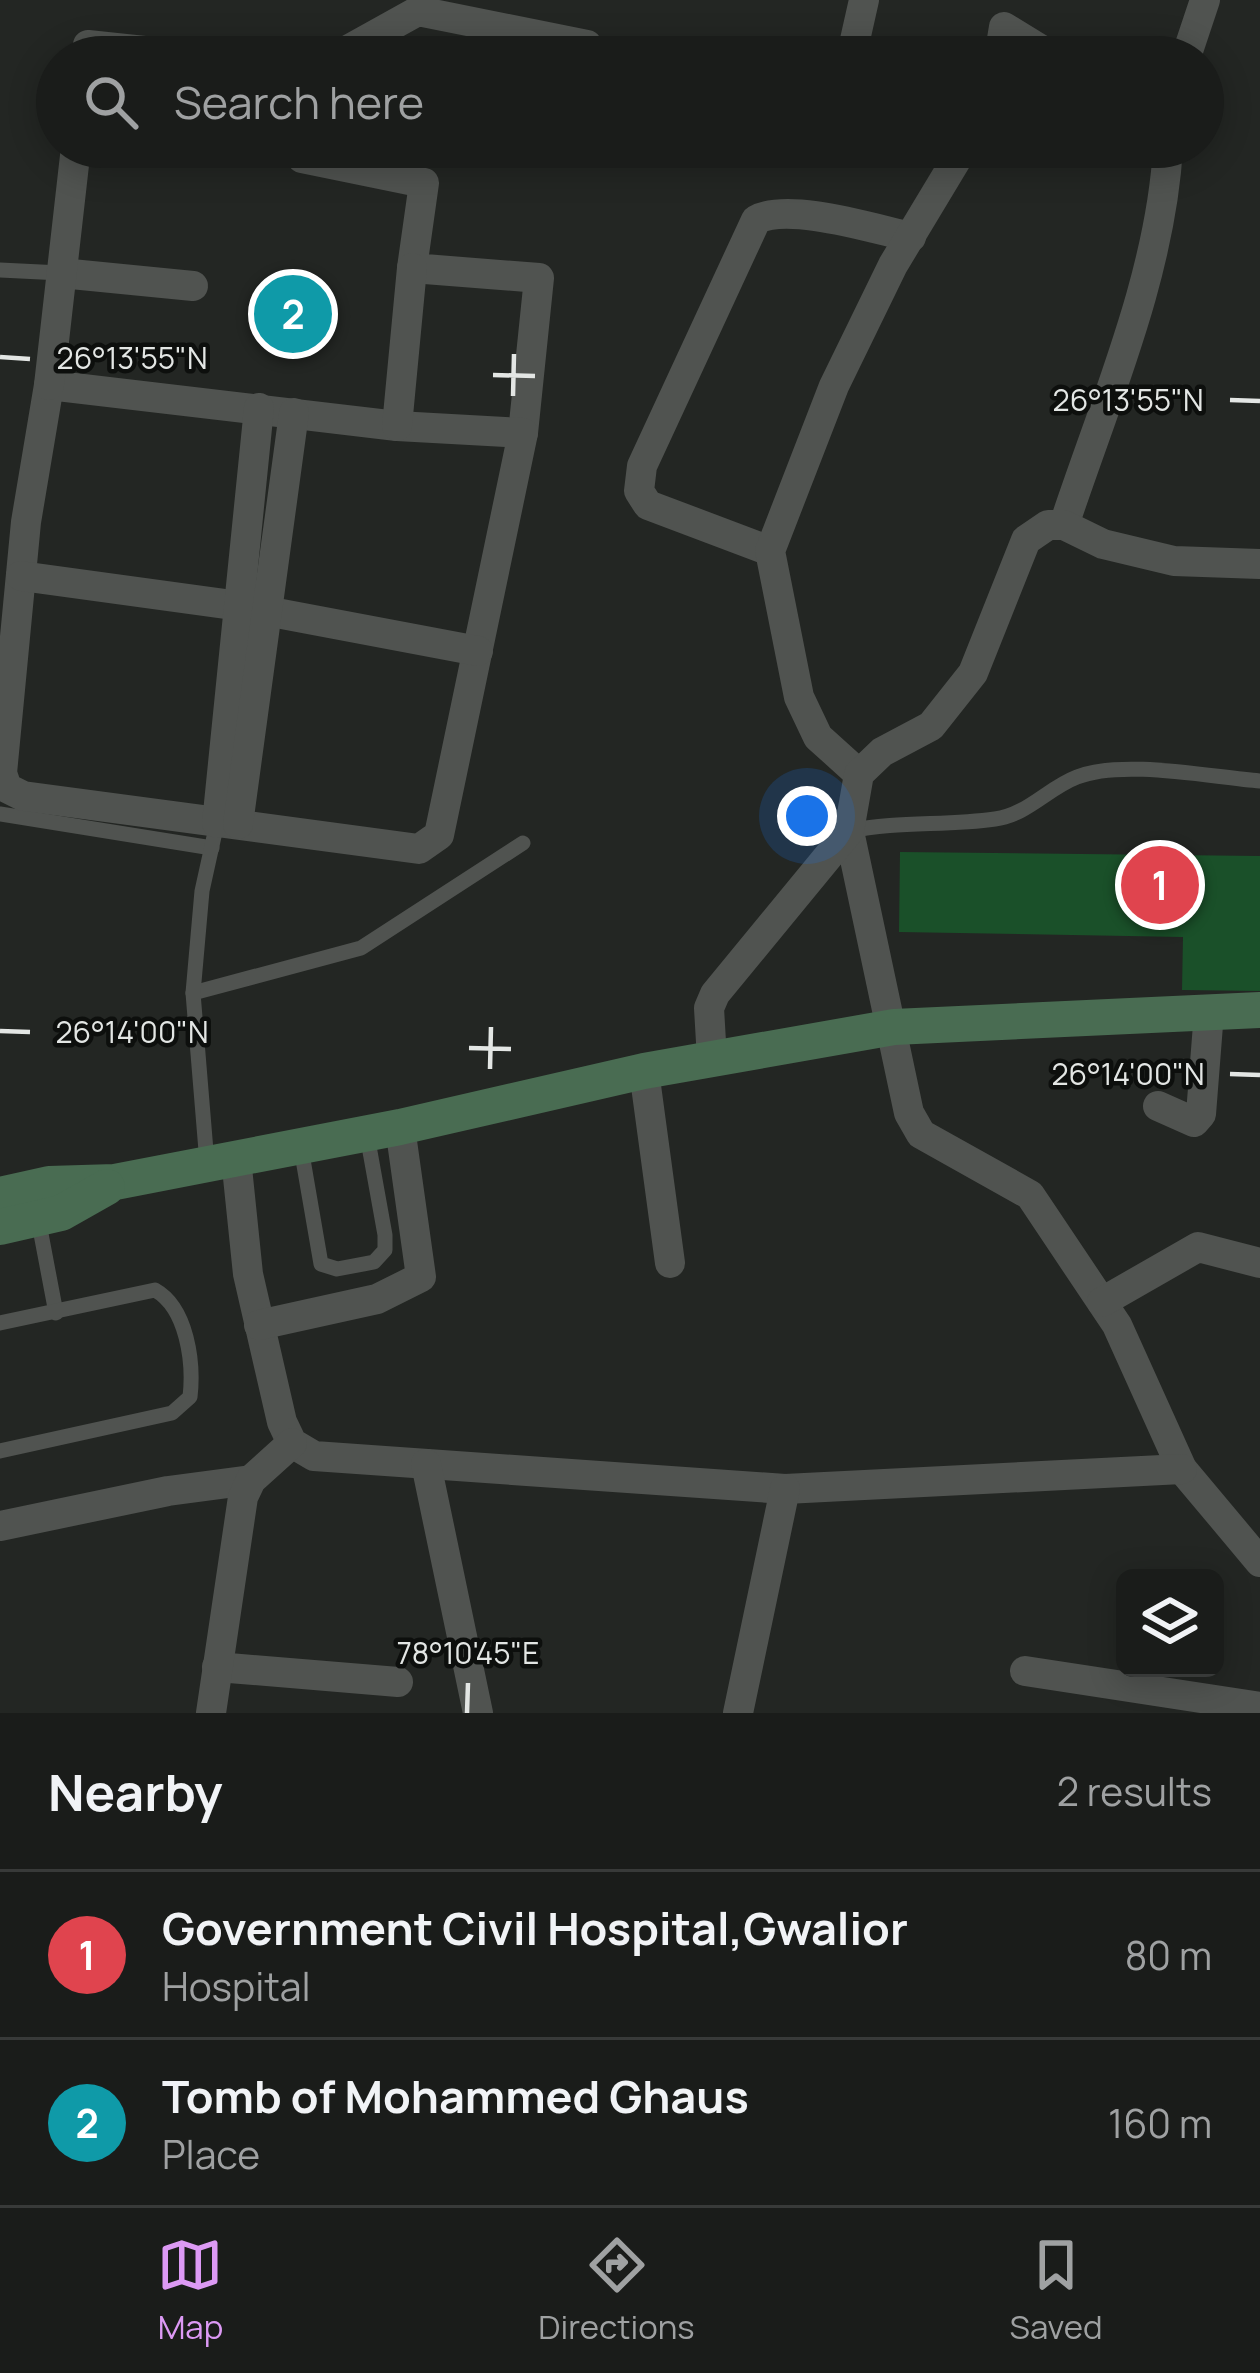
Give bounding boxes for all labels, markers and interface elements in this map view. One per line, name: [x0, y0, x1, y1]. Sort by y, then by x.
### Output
search box: [36, 36, 1224, 168]
icon: search: [78, 69, 144, 135]
text: Search here: [174, 71, 424, 133]
pin: 2: [254, 269, 332, 359]
text: 26°13'55"N: [57, 337, 207, 378]
text: 26°13'55"N: [1053, 379, 1203, 420]
your location: [777, 786, 837, 846]
pin: 1: [1121, 840, 1199, 930]
text: 26°14'00"N: [55, 1011, 209, 1052]
text: 26°14'00"N: [1051, 1053, 1205, 1094]
map controls: [1116, 1569, 1224, 1677]
button: layers: [1116, 1569, 1224, 1677]
text: 78°10'45"E: [397, 1632, 539, 1673]
text: Nearby: [48, 1757, 223, 1826]
text: 2 results: [1057, 1764, 1212, 1818]
text: Government Civil Hospital,Gwalior: [162, 1897, 908, 1959]
text: 1: [78, 1928, 96, 1982]
text: 80 m: [1125, 1928, 1212, 1982]
text: Hospital: [162, 1959, 311, 2013]
text: Tomb of Mohammed Ghaus: [162, 2065, 749, 2127]
text: 2: [75, 2096, 99, 2150]
text: 160 m: [1108, 2096, 1212, 2150]
text: Place: [162, 2127, 260, 2181]
tab: Map: [157, 2232, 223, 2349]
tab: Directions: [538, 2232, 695, 2349]
tab: Saved: [1010, 2232, 1103, 2349]

